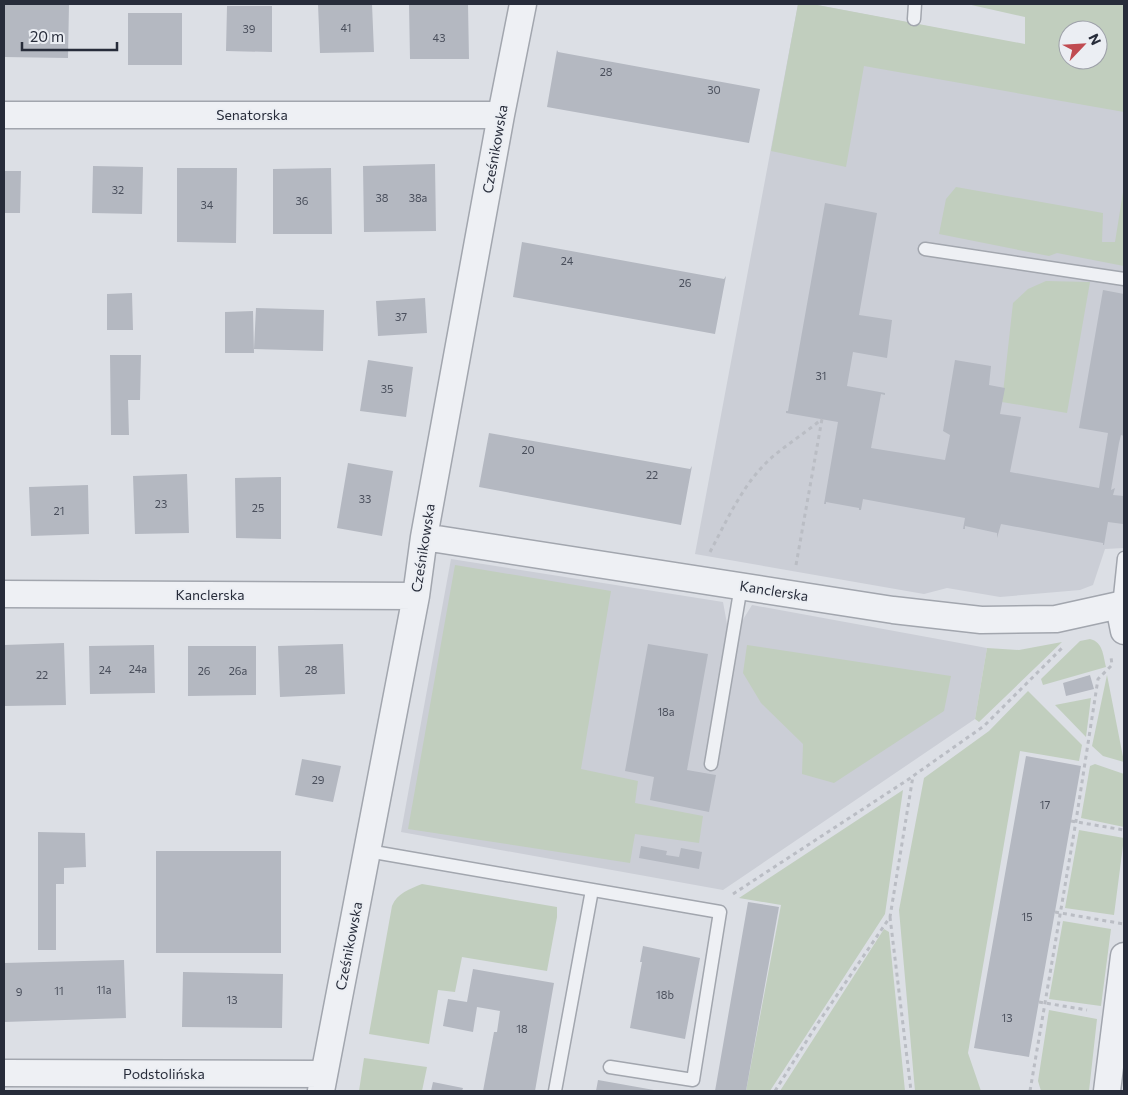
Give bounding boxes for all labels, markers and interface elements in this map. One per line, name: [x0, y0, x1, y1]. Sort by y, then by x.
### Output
scale bar: [22, 20, 118, 52]
north arrow: [1058, 20, 1108, 70]
house number: 41: [341, 21, 351, 34]
house number: 39: [243, 22, 256, 35]
text: 20 m: [30, 27, 64, 45]
house number: 43: [433, 31, 445, 44]
text: N: [1085, 31, 1105, 48]
house number: 28: [600, 65, 613, 78]
house number: 30: [707, 83, 721, 96]
street label: Cześnikowska: [478, 103, 511, 195]
street label: Senatorska: [216, 106, 288, 123]
house number: 32: [112, 183, 124, 196]
house number: 38: [376, 191, 389, 204]
house number: 38a: [409, 191, 427, 204]
house number: 36: [296, 194, 309, 207]
house number: 34: [201, 198, 214, 211]
house number: 24: [561, 254, 574, 267]
house number: 26: [679, 276, 692, 289]
house number: 37: [395, 310, 407, 323]
house number: 31: [816, 369, 826, 382]
house number: 35: [381, 382, 393, 395]
house number: 20: [521, 443, 535, 456]
house number: 22: [646, 468, 658, 481]
house number: 33: [359, 492, 371, 505]
house number: 23: [155, 497, 167, 510]
house number: 25: [252, 501, 264, 514]
street label: Cześnikowska: [407, 502, 438, 594]
house number: 21: [54, 504, 64, 517]
street label: Kanclerska: [739, 577, 810, 604]
street label: Kanclerska: [175, 586, 245, 603]
house number: 24a: [129, 662, 147, 675]
house number: 24: [99, 663, 112, 676]
house number: 28: [305, 663, 318, 676]
house number: 26: [198, 664, 211, 677]
house number: 26a: [229, 664, 247, 677]
house number: 22: [36, 668, 48, 681]
house number: 18a: [657, 705, 675, 718]
house number: 29: [312, 773, 325, 786]
house number: 17: [1040, 798, 1050, 811]
street label: Cześnikowska: [332, 900, 365, 992]
house number: 15: [1021, 910, 1033, 923]
house number: 11a: [96, 983, 112, 996]
house number: 11: [54, 984, 64, 997]
house number: 9: [16, 985, 23, 998]
house number: 18b: [656, 988, 674, 1001]
house number: 13: [227, 993, 237, 1006]
house number: 13: [1002, 1011, 1012, 1024]
house number: 18: [516, 1022, 528, 1035]
street label: Podstolińska: [123, 1065, 205, 1082]

